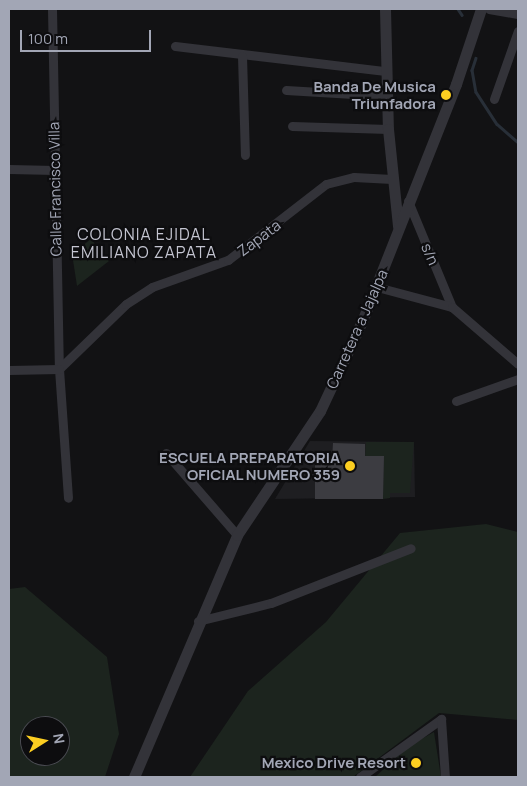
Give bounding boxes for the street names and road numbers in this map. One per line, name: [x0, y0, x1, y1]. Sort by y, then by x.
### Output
street label: Calle Francisco Villa: [45, 122, 65, 256]
street label: Zapata: [234, 216, 284, 260]
street label: s/n: [417, 240, 443, 268]
street label: Carretera a Jajalpa: [323, 266, 391, 392]

